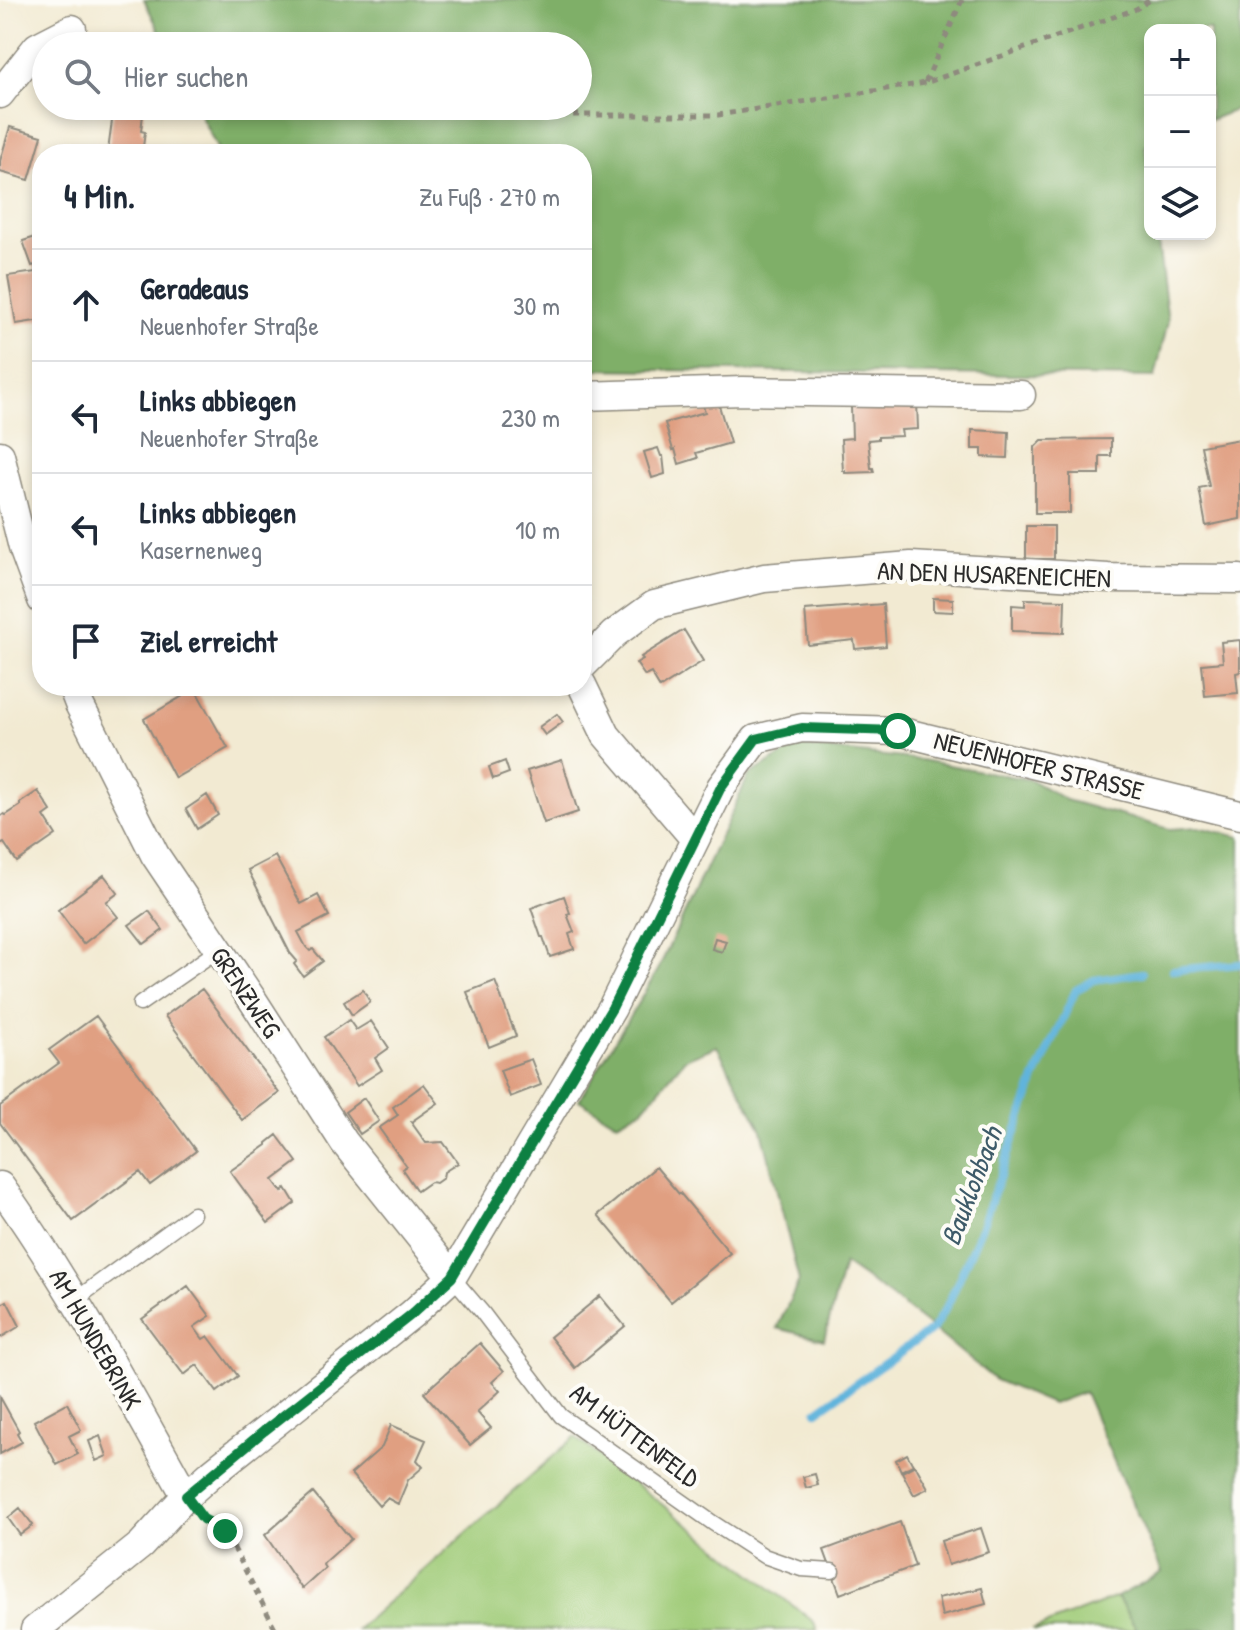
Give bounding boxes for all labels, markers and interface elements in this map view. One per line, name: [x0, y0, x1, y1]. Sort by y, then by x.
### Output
map controls: [1144, 24, 1216, 240]
button: +: [1144, 24, 1216, 96]
search box: [32, 32, 592, 120]
icon: search: [60, 54, 104, 98]
text: Hier suchen: [124, 56, 248, 96]
button: −: [1144, 96, 1216, 168]
button: layers: [1144, 168, 1216, 240]
text: 4 Min.: [64, 173, 135, 219]
text: Zu Fuß · 270 m: [419, 179, 560, 214]
text: Geradeaus: [140, 268, 249, 308]
icon: ahead: [64, 283, 108, 327]
text: 30 m: [513, 288, 560, 323]
text: Neuenhofer Straße: [140, 308, 319, 343]
text: Links abbiegen: [140, 380, 296, 420]
icon: left: [64, 395, 108, 439]
text: 230 m: [501, 400, 560, 435]
text: Neuenhofer Straße: [140, 420, 319, 455]
text: Links abbiegen: [140, 492, 296, 532]
icon: left: [64, 507, 108, 551]
text: 10 m: [515, 512, 560, 547]
text: Kasernenweg: [140, 532, 262, 567]
street label: AN DEN HUSARENEICHEN: [877, 552, 1111, 596]
icon: arrive: [64, 619, 108, 663]
text: Ziel erreicht: [140, 621, 277, 661]
route start: [880, 713, 916, 749]
street label: NEUENHOFER STRASSE: [931, 722, 1148, 808]
street label: GRENZWEG: [203, 940, 290, 1045]
water label: Bauklohbach: [931, 1119, 1012, 1251]
street label: AM HUNDEBRINK: [42, 1262, 151, 1416]
street label: AM HÜTTENFELD: [563, 1375, 707, 1496]
route end: [207, 1513, 243, 1549]

